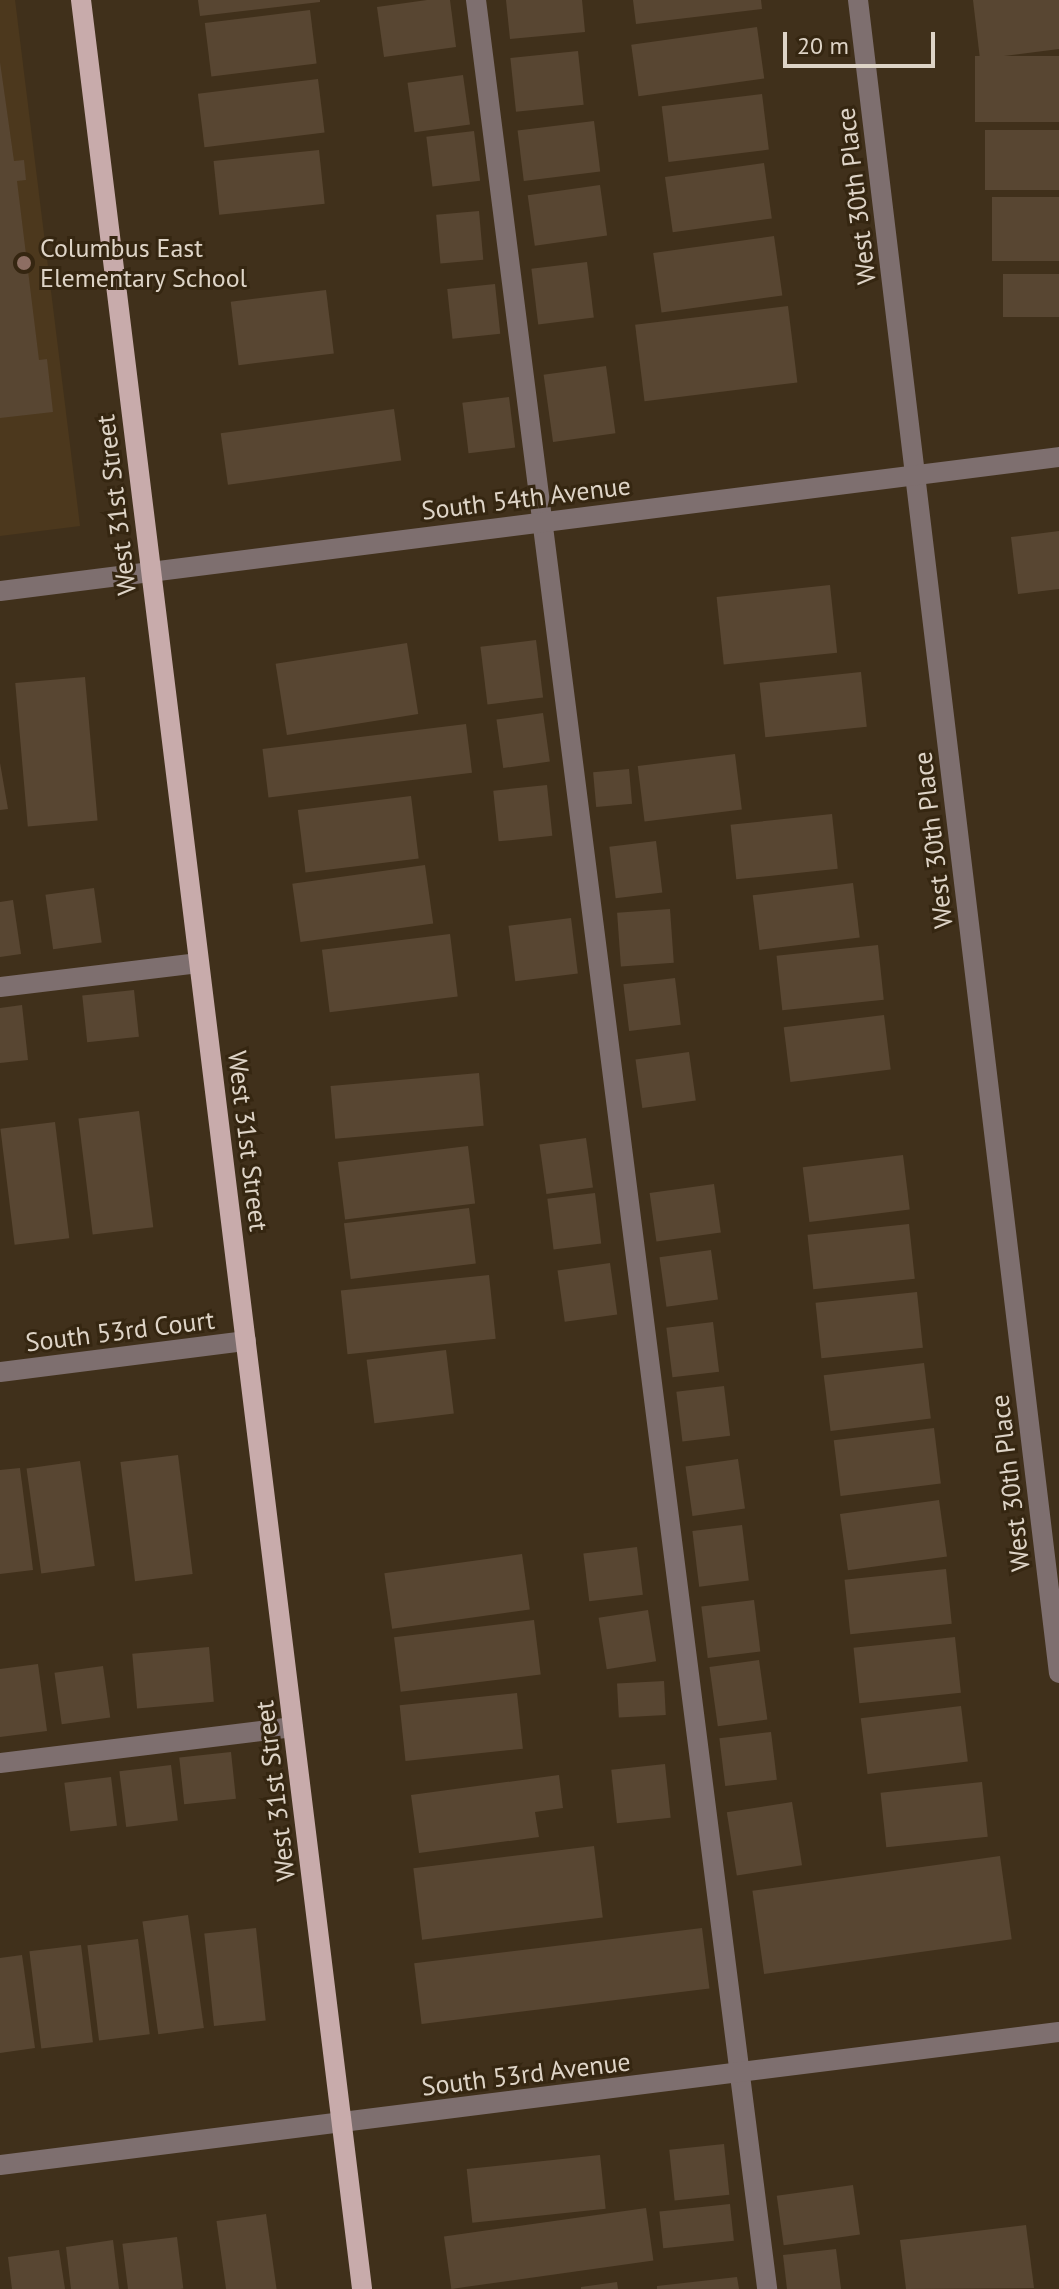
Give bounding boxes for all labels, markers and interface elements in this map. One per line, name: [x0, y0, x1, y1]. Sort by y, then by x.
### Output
scale bar: [787, 16, 939, 66]
text: 20 m: [797, 30, 849, 61]
street label: West 30th Place: [830, 106, 882, 286]
place label: Columbus East Elementary School: [40, 232, 248, 294]
marker: Columbus East Elementary School: [15, 254, 33, 272]
street label: West 31st Street: [89, 413, 143, 597]
street label: South 54th Avenue: [419, 470, 633, 526]
street label: West 30th Place: [907, 750, 959, 930]
street label: West 31st Street: [221, 1049, 275, 1233]
street label: South 53rd Court: [24, 1304, 216, 1358]
street label: West 30th Place: [984, 1393, 1036, 1573]
street label: West 31st Street: [248, 1699, 302, 1883]
street label: South 53rd Avenue: [419, 2046, 633, 2102]

